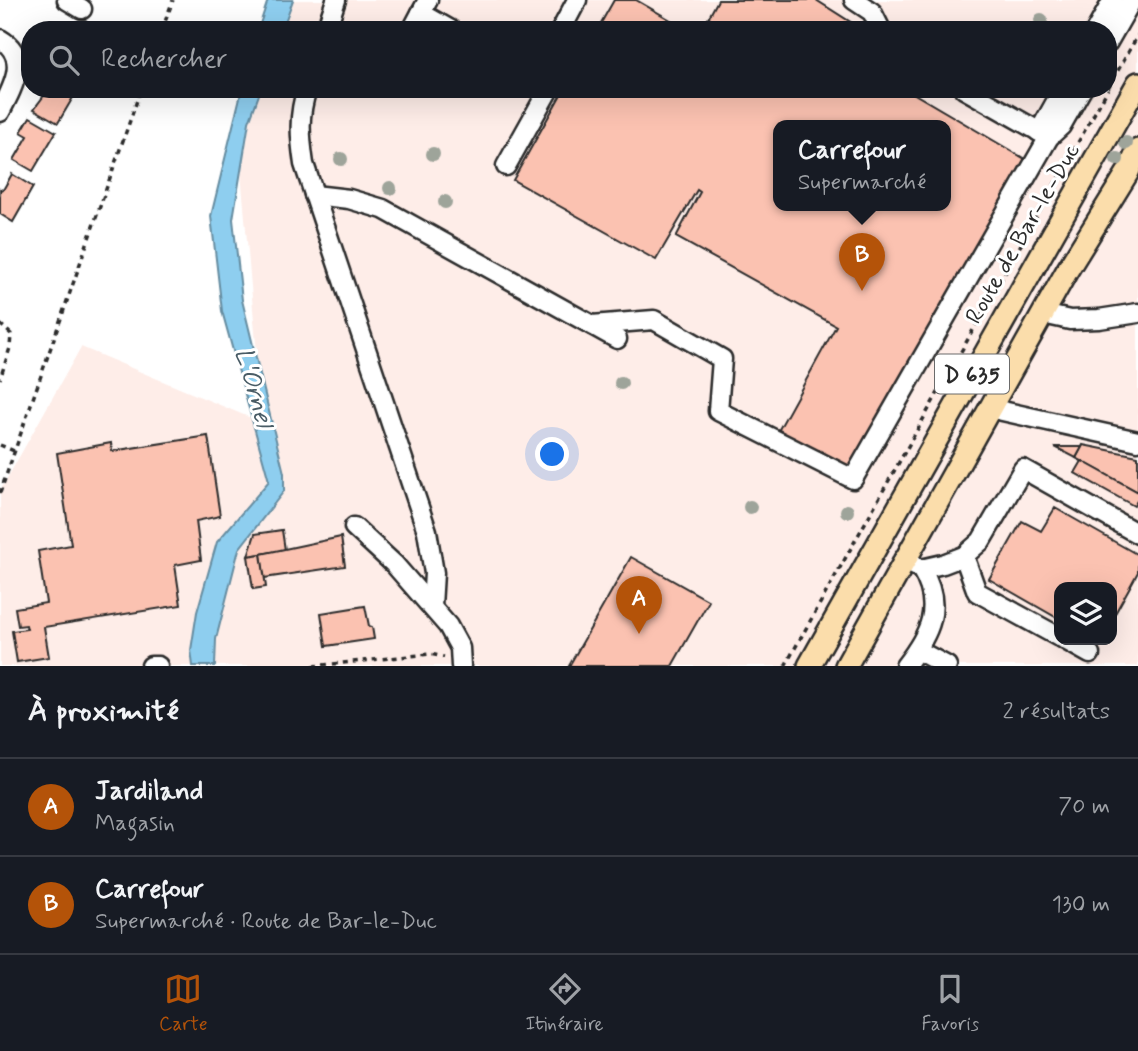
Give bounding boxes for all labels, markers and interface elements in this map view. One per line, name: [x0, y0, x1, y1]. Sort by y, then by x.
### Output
search box: [21, 21, 1117, 98]
icon: search: [45, 41, 83, 79]
text: Rechercher: [101, 43, 227, 77]
popup: [773, 120, 951, 211]
text: Carrefour: [798, 134, 907, 168]
street label: Route de Bar-le-Duc: [959, 138, 1088, 330]
text: Supermarché: [798, 168, 926, 198]
pin: B: [839, 233, 885, 291]
water label: L'Ornel: [226, 344, 282, 435]
road number: D 635: [935, 354, 1009, 394]
your location: [535, 437, 569, 471]
pin: A: [616, 576, 662, 634]
map controls: [1054, 582, 1117, 645]
button: layers: [1054, 582, 1117, 645]
text: À proximité: [28, 692, 179, 731]
text: 2 résultats: [1002, 697, 1110, 727]
text: Jardiland: [95, 775, 203, 809]
text: A: [43, 792, 59, 822]
text: 70 m: [1058, 792, 1110, 822]
text: Magasin: [95, 809, 175, 839]
text: Carrefour: [95, 873, 204, 907]
text: B: [44, 890, 58, 920]
text: 130 m: [1052, 890, 1110, 920]
text: Supermarché · Route de Bar-le-Duc: [95, 907, 437, 937]
tab: Carte: [159, 970, 208, 1037]
tab: Itinéraire: [526, 970, 604, 1037]
tab: Favoris: [921, 970, 979, 1037]

